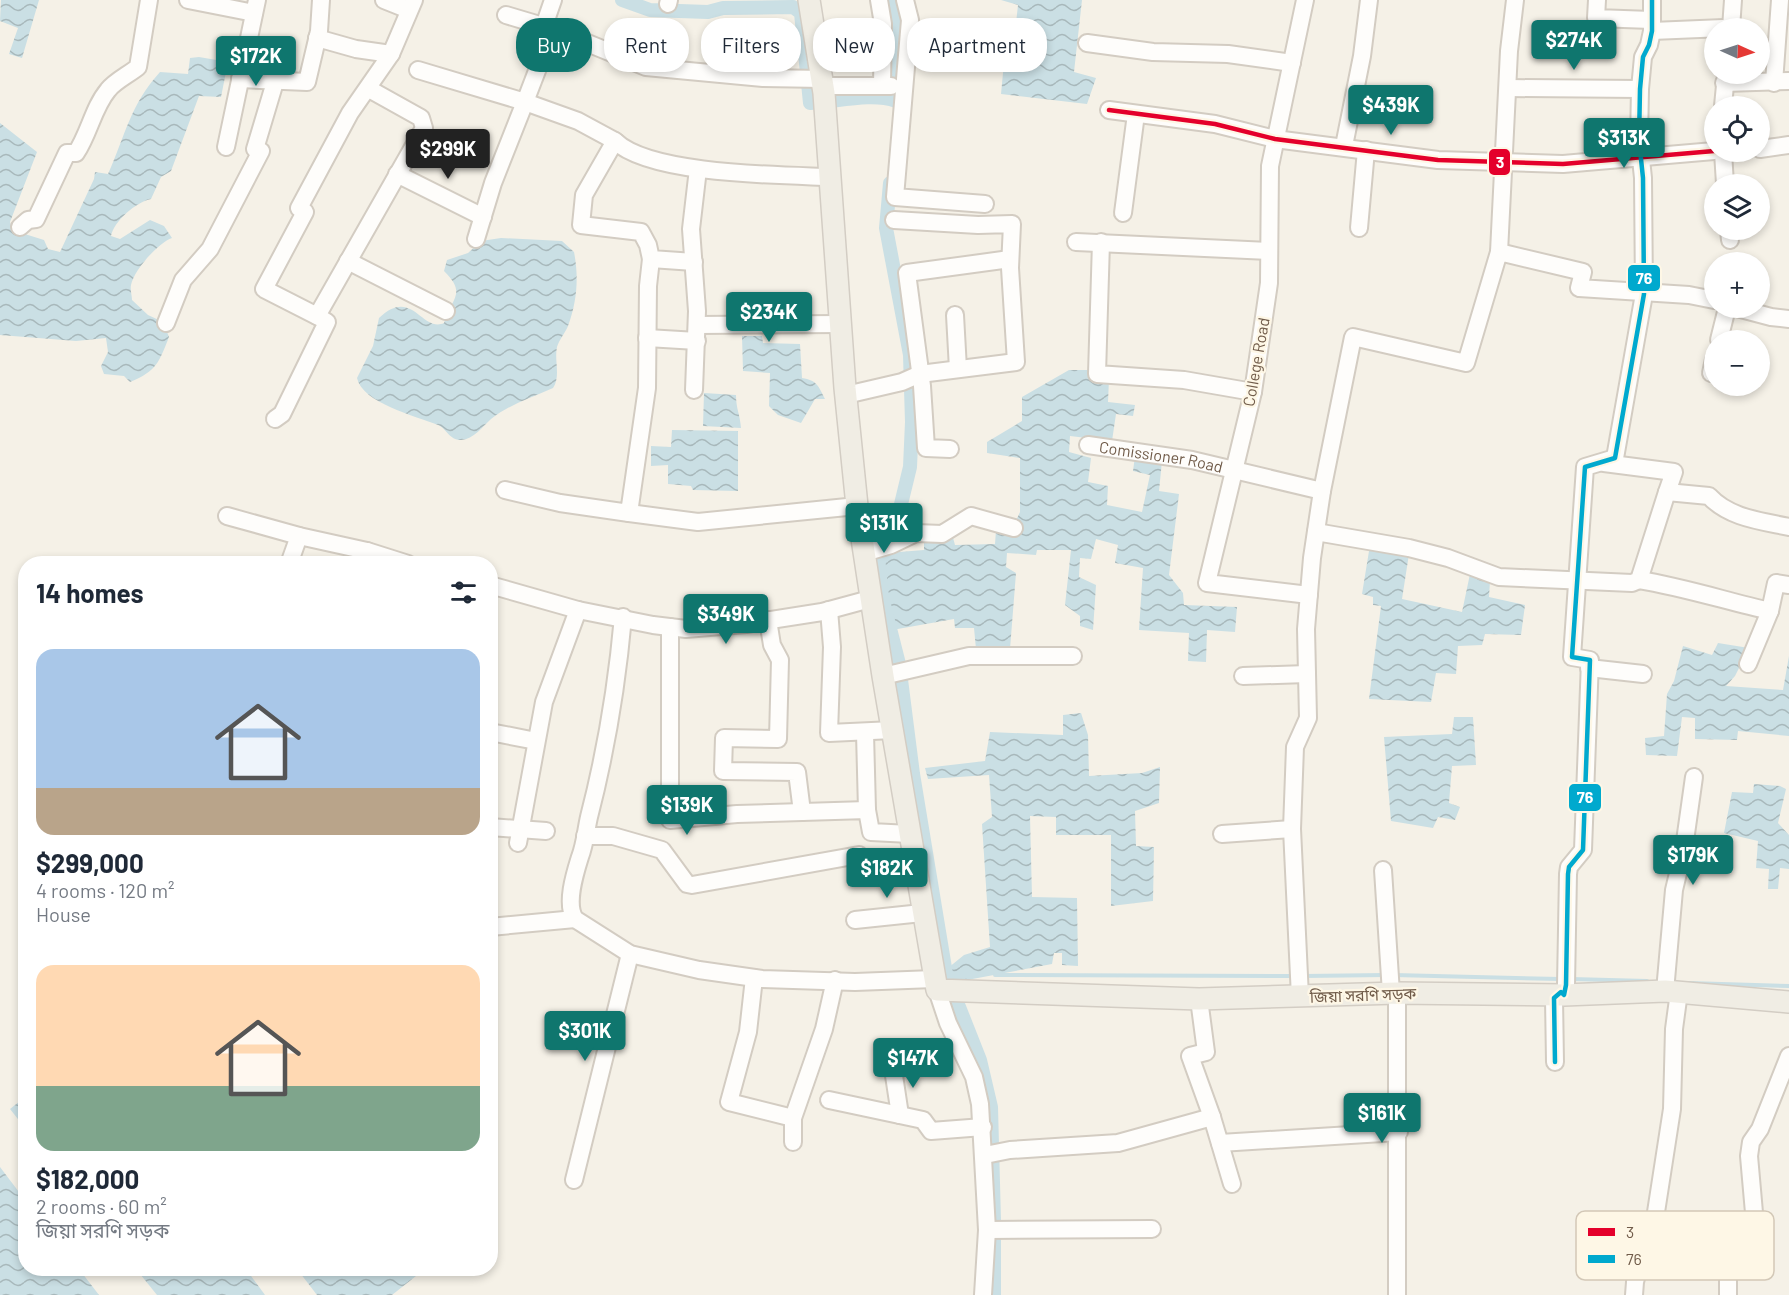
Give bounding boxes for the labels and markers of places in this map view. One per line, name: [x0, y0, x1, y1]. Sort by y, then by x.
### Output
pin: $274K: [1532, 20, 1616, 71]
pin: $172K: [214, 36, 298, 87]
pin: $439K: [1349, 85, 1433, 136]
pin: $313K: [1582, 118, 1666, 169]
pin: $299K: [406, 129, 490, 180]
pin: $234K: [727, 292, 811, 343]
pin: $131K: [842, 503, 926, 554]
pin: $349K: [684, 594, 768, 645]
pin: $139K: [645, 785, 729, 836]
pin: $179K: [1651, 835, 1735, 886]
pin: $182K: [845, 848, 929, 899]
pin: $301K: [543, 1011, 627, 1062]
pin: $147K: [871, 1038, 955, 1089]
pin: $161K: [1340, 1093, 1424, 1144]

